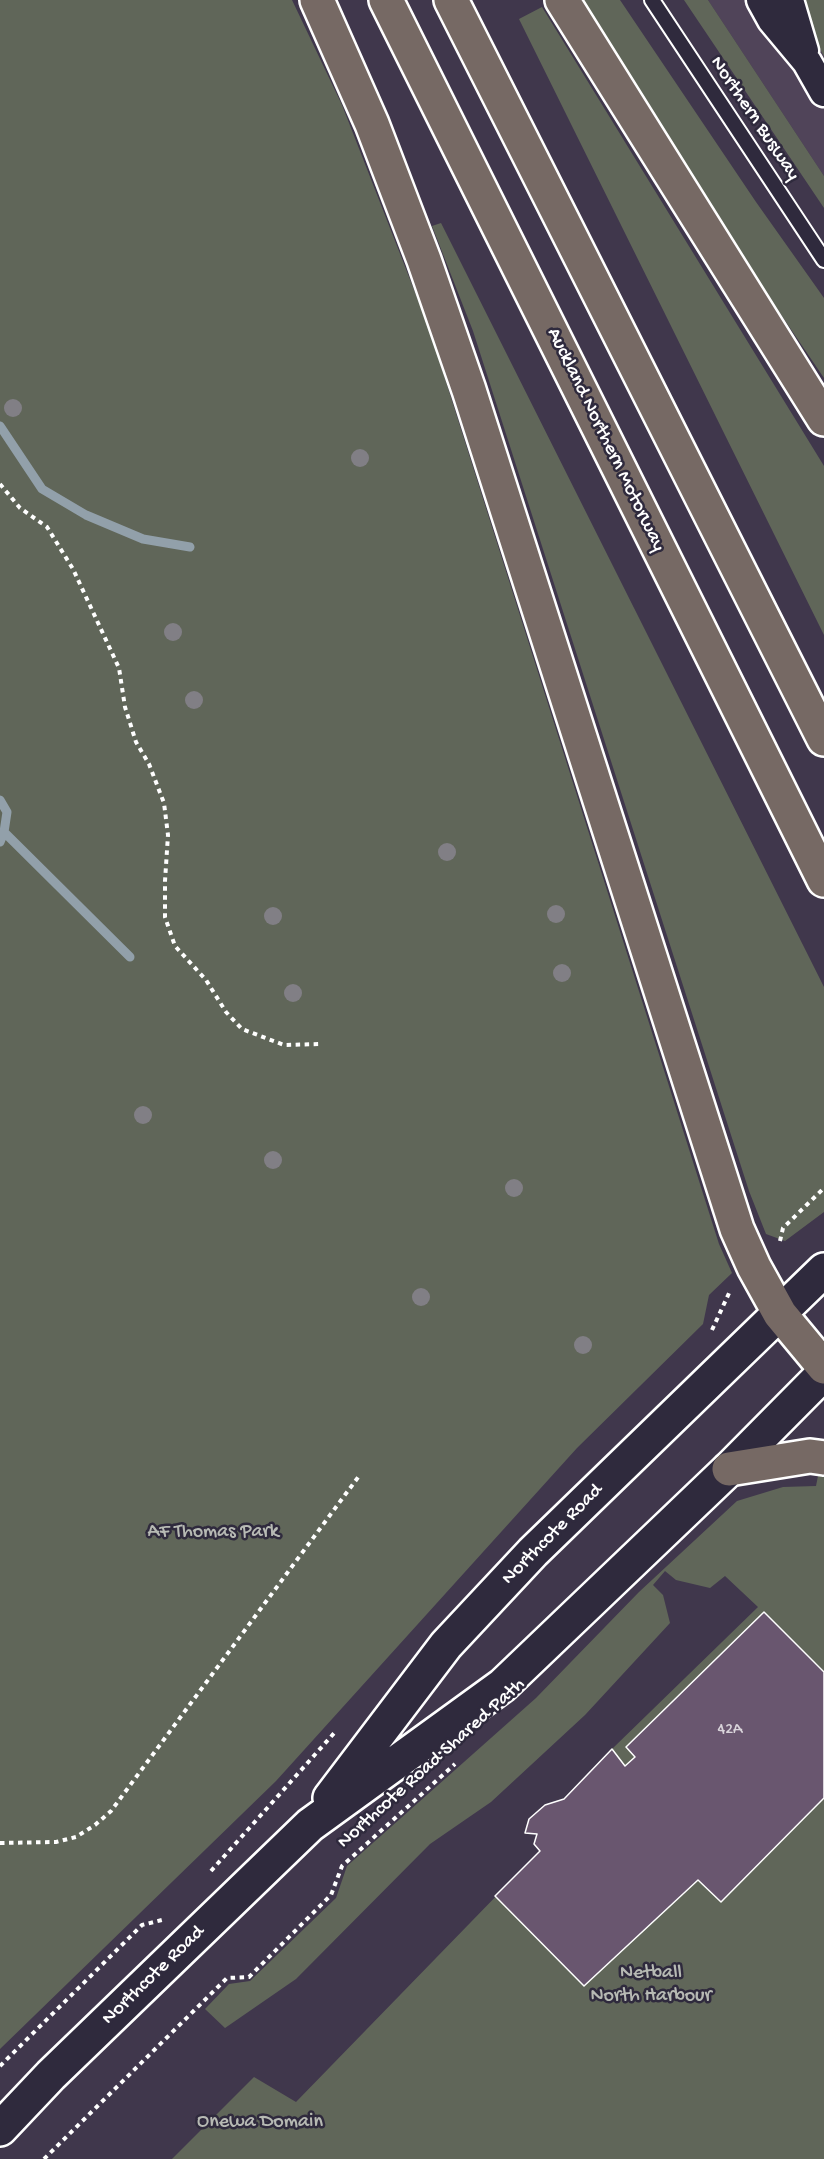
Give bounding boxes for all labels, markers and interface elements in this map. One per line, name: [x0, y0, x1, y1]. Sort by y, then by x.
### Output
street label: Northern Busway: [704, 52, 804, 186]
street label: Auckland Northern Motorway: [540, 324, 670, 556]
street label: Northcote Road: [497, 1479, 609, 1591]
park label: AF Thomas Park: [147, 1521, 279, 1545]
street label: Northcote Road Shared Path: [333, 1673, 531, 1855]
house number: 42A: [718, 1721, 742, 1741]
street label: Northcote Road: [98, 1921, 210, 2031]
park label: Netball North Harbour: [590, 1962, 712, 2009]
park label: Onewa Domain: [197, 2111, 323, 2135]

